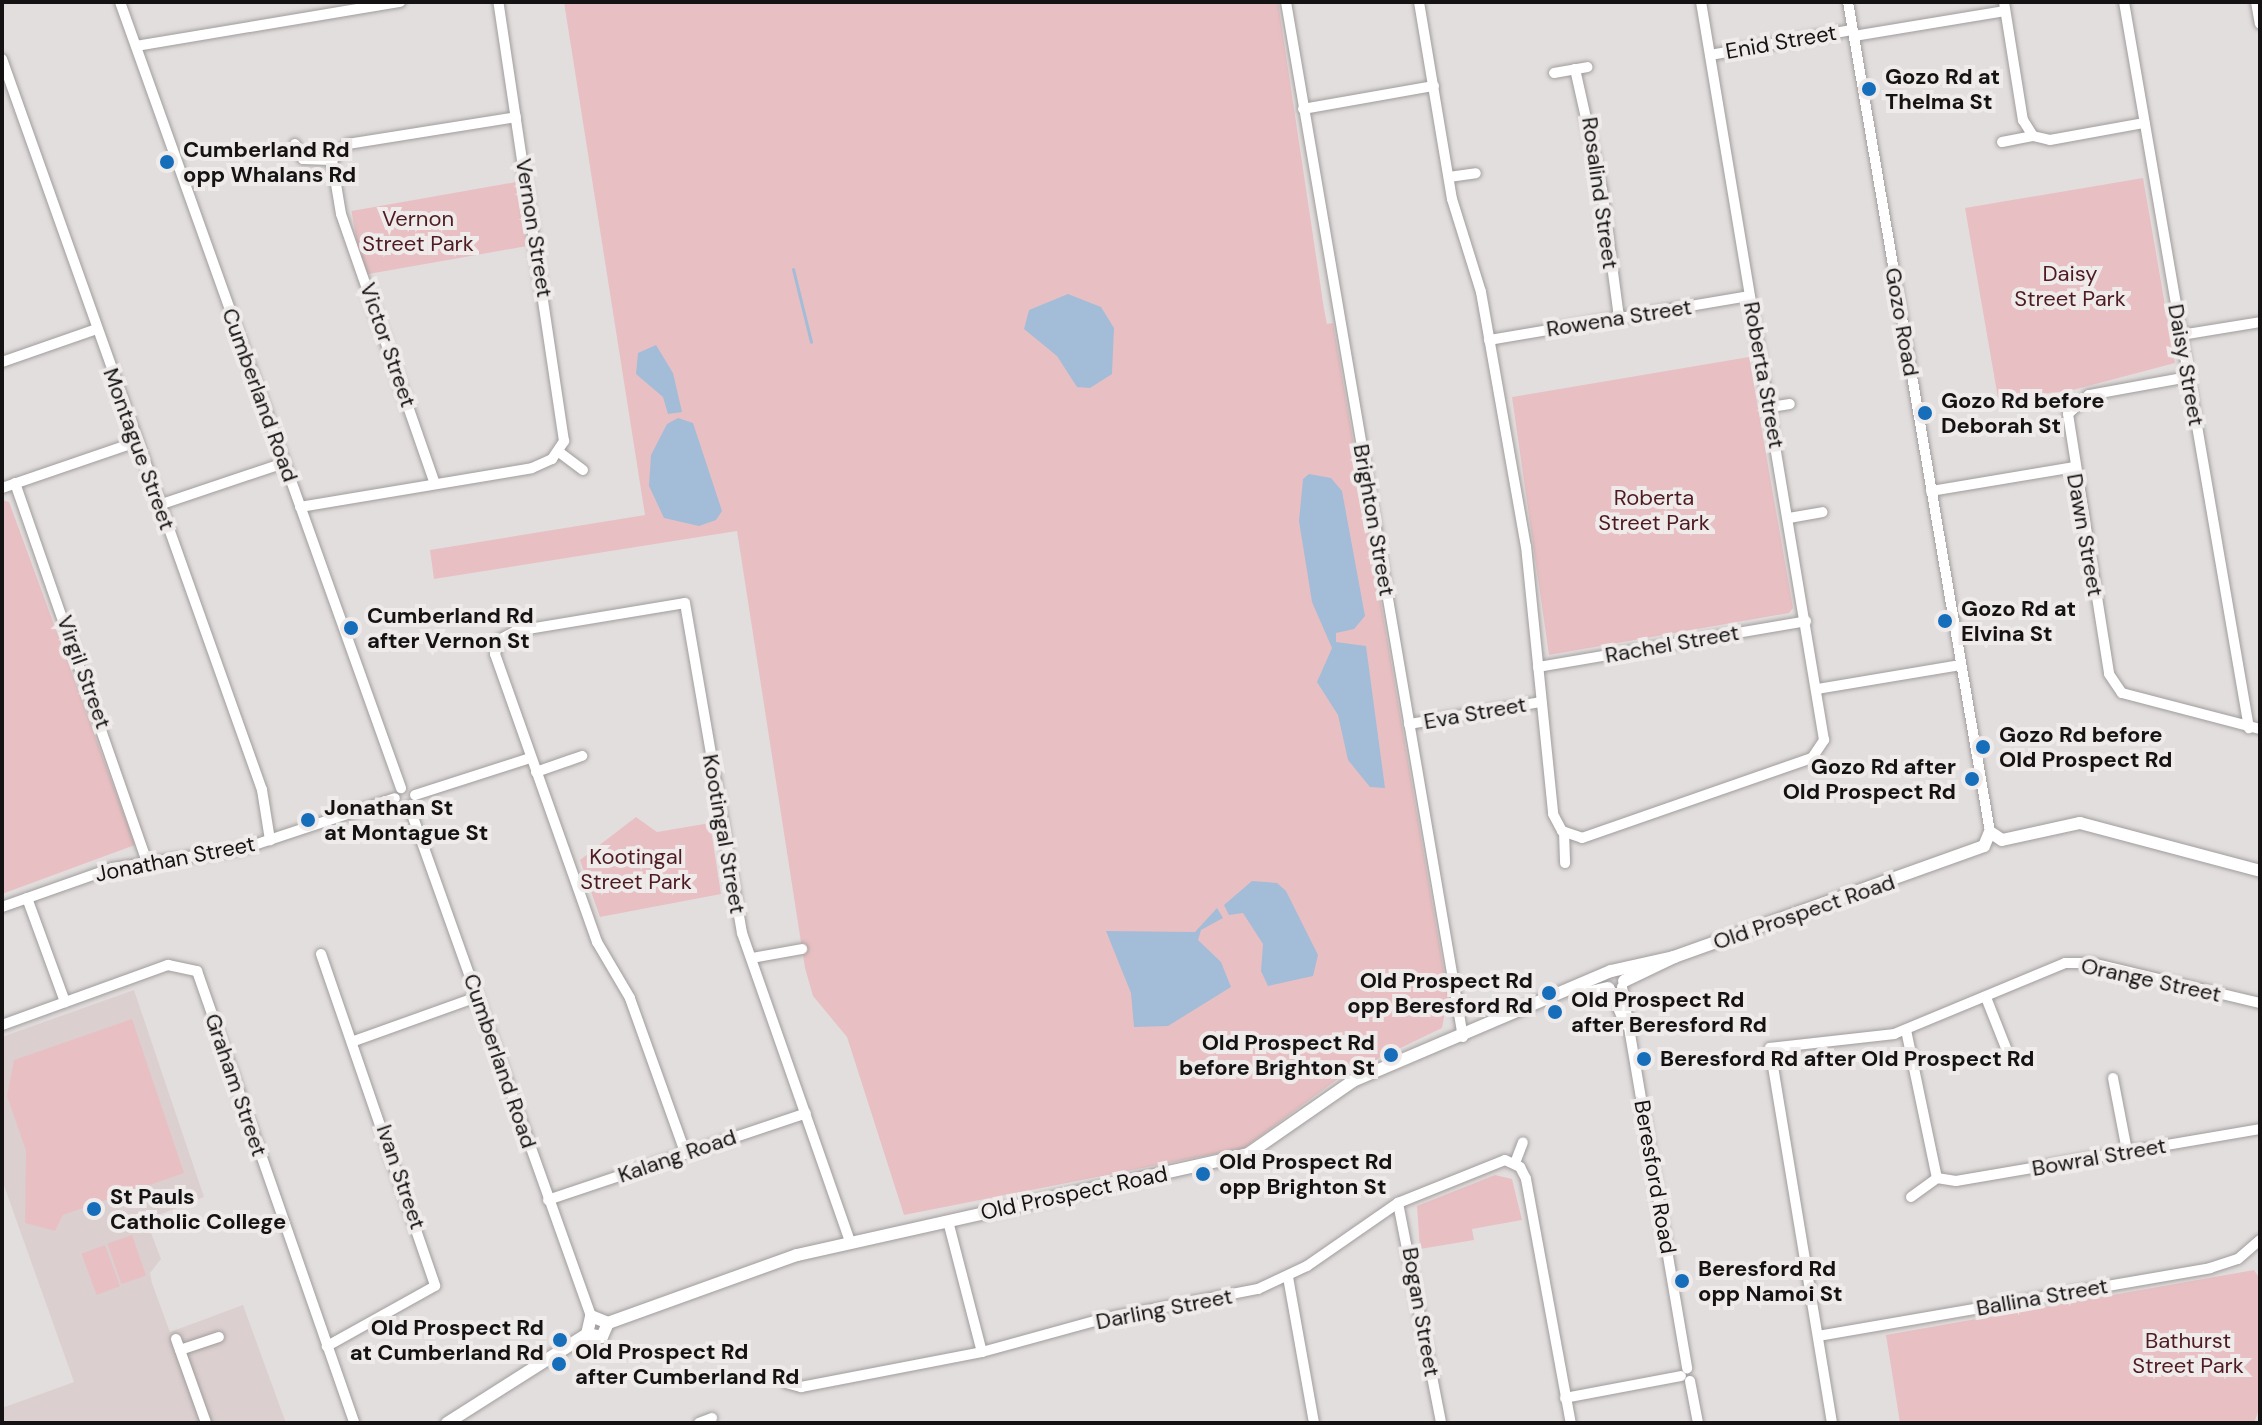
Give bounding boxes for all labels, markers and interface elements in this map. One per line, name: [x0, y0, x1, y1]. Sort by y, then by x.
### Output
street label: Enid Street: [1723, 19, 1839, 65]
place label: Gozo Rd at Thelma St: [1885, 63, 2000, 114]
marker: Gozo Rd at Thelma St: [1860, 80, 1878, 98]
street label: Rosalind Street: [1576, 115, 1624, 271]
place label: Cumberland Rd opp Whalans Rd: [183, 136, 356, 188]
marker: Cumberland Rd opp Whalans Rd: [158, 153, 176, 171]
street label: Vernon Street: [510, 157, 558, 299]
park label: Vernon Street Park: [362, 205, 474, 256]
park label: Daisy Street Park: [2014, 260, 2126, 312]
street label: Gozo Road: [1879, 266, 1925, 378]
street label: Victor Street: [354, 279, 422, 411]
street label: Rowena Street: [1544, 293, 1694, 343]
street label: Roberta Street: [1738, 300, 1790, 450]
street label: Daisy Street: [2162, 302, 2210, 428]
street label: Cumberland Road: [216, 305, 304, 485]
street label: Montague Street: [97, 364, 181, 534]
place label: Gozo Rd before Deborah St: [1941, 387, 2105, 438]
marker: Gozo Rd before Deborah St: [1916, 404, 1934, 422]
street label: Brighton Street: [1348, 442, 1400, 598]
street label: Dawn Street: [2061, 471, 2109, 599]
park label: Roberta Street Park: [1598, 484, 1710, 536]
place label: Gozo Rd at Elvina St: [1961, 595, 2076, 646]
place label: Cumberland Rd after Vernon St: [367, 602, 534, 654]
street label: Virgil Street: [51, 612, 117, 732]
marker: Gozo Rd at Elvina St: [1936, 612, 1954, 630]
marker: Cumberland Rd after Vernon St: [342, 619, 360, 637]
street label: Rachel Street: [1603, 619, 1741, 669]
street label: Eva Street: [1422, 691, 1528, 735]
place label: Gozo Rd before Old Prospect Rd: [1999, 721, 2172, 772]
marker: Gozo Rd before Old Prospect Rd: [1974, 738, 1992, 756]
street label: Kootingal Street: [697, 752, 751, 916]
place label: Gozo Rd after Old Prospect Rd: [1783, 753, 1956, 804]
marker: Gozo Rd after Old Prospect Rd: [1963, 770, 1981, 788]
place label: Jonathan St at Montague St: [324, 794, 488, 846]
marker: Jonathan St at Montague St: [299, 811, 317, 829]
street label: Jonathan Street: [93, 831, 257, 887]
park label: Kootingal Street Park: [580, 843, 692, 894]
street label: Old Prospect Road: [1710, 869, 1898, 955]
street label: Orange Street: [2079, 952, 2223, 1008]
place label: Old Prospect Rd opp Beresford Rd: [1347, 967, 1533, 1018]
street label: Cumberland Road: [458, 970, 542, 1152]
marker: Old Prospect Rd opp Beresford Rd: [1540, 984, 1558, 1002]
place label: Old Prospect Rd after Beresford Rd: [1571, 986, 1767, 1038]
marker: Old Prospect Rd after Beresford Rd: [1546, 1003, 1564, 1021]
street label: Graham Street: [199, 1010, 273, 1160]
place label: Old Prospect Rd before Brighton St: [1179, 1029, 1375, 1080]
marker: Old Prospect Rd before Brighton St: [1382, 1046, 1400, 1064]
place label: Beresford Rd after Old Prospect Rd: [1660, 1046, 2034, 1072]
marker: Beresford Rd after Old Prospect Rd: [1635, 1050, 1653, 1068]
street label: Beresford Road: [1628, 1098, 1682, 1256]
street label: Ivan Street: [371, 1121, 431, 1233]
street label: Kalang Road: [614, 1123, 740, 1189]
street label: Bowral Street: [2030, 1132, 2168, 1182]
place label: Old Prospect Rd opp Brighton St: [1219, 1148, 1392, 1200]
street label: Old Prospect Road: [978, 1160, 1170, 1226]
marker: Old Prospect Rd opp Brighton St: [1194, 1165, 1212, 1183]
place label: St Pauls Catholic College: [110, 1183, 286, 1234]
marker: St Pauls Catholic College: [85, 1200, 103, 1218]
street label: Bogan Street: [1397, 1245, 1445, 1379]
place label: Beresford Rd opp Namoi St: [1698, 1255, 1842, 1306]
marker: Beresford Rd opp Namoi St: [1673, 1272, 1691, 1290]
street label: Ballina Street: [1974, 1272, 2110, 1322]
street label: Darling Street: [1093, 1283, 1235, 1335]
place label: Old Prospect Rd at Cumberland Rd: [350, 1314, 544, 1366]
park label: Bathurst Street Park: [2132, 1327, 2244, 1378]
marker: Old Prospect Rd at Cumberland Rd: [551, 1331, 569, 1349]
place label: Old Prospect Rd after Cumberland Rd: [575, 1338, 799, 1390]
marker: Old Prospect Rd after Cumberland Rd: [550, 1355, 568, 1373]

